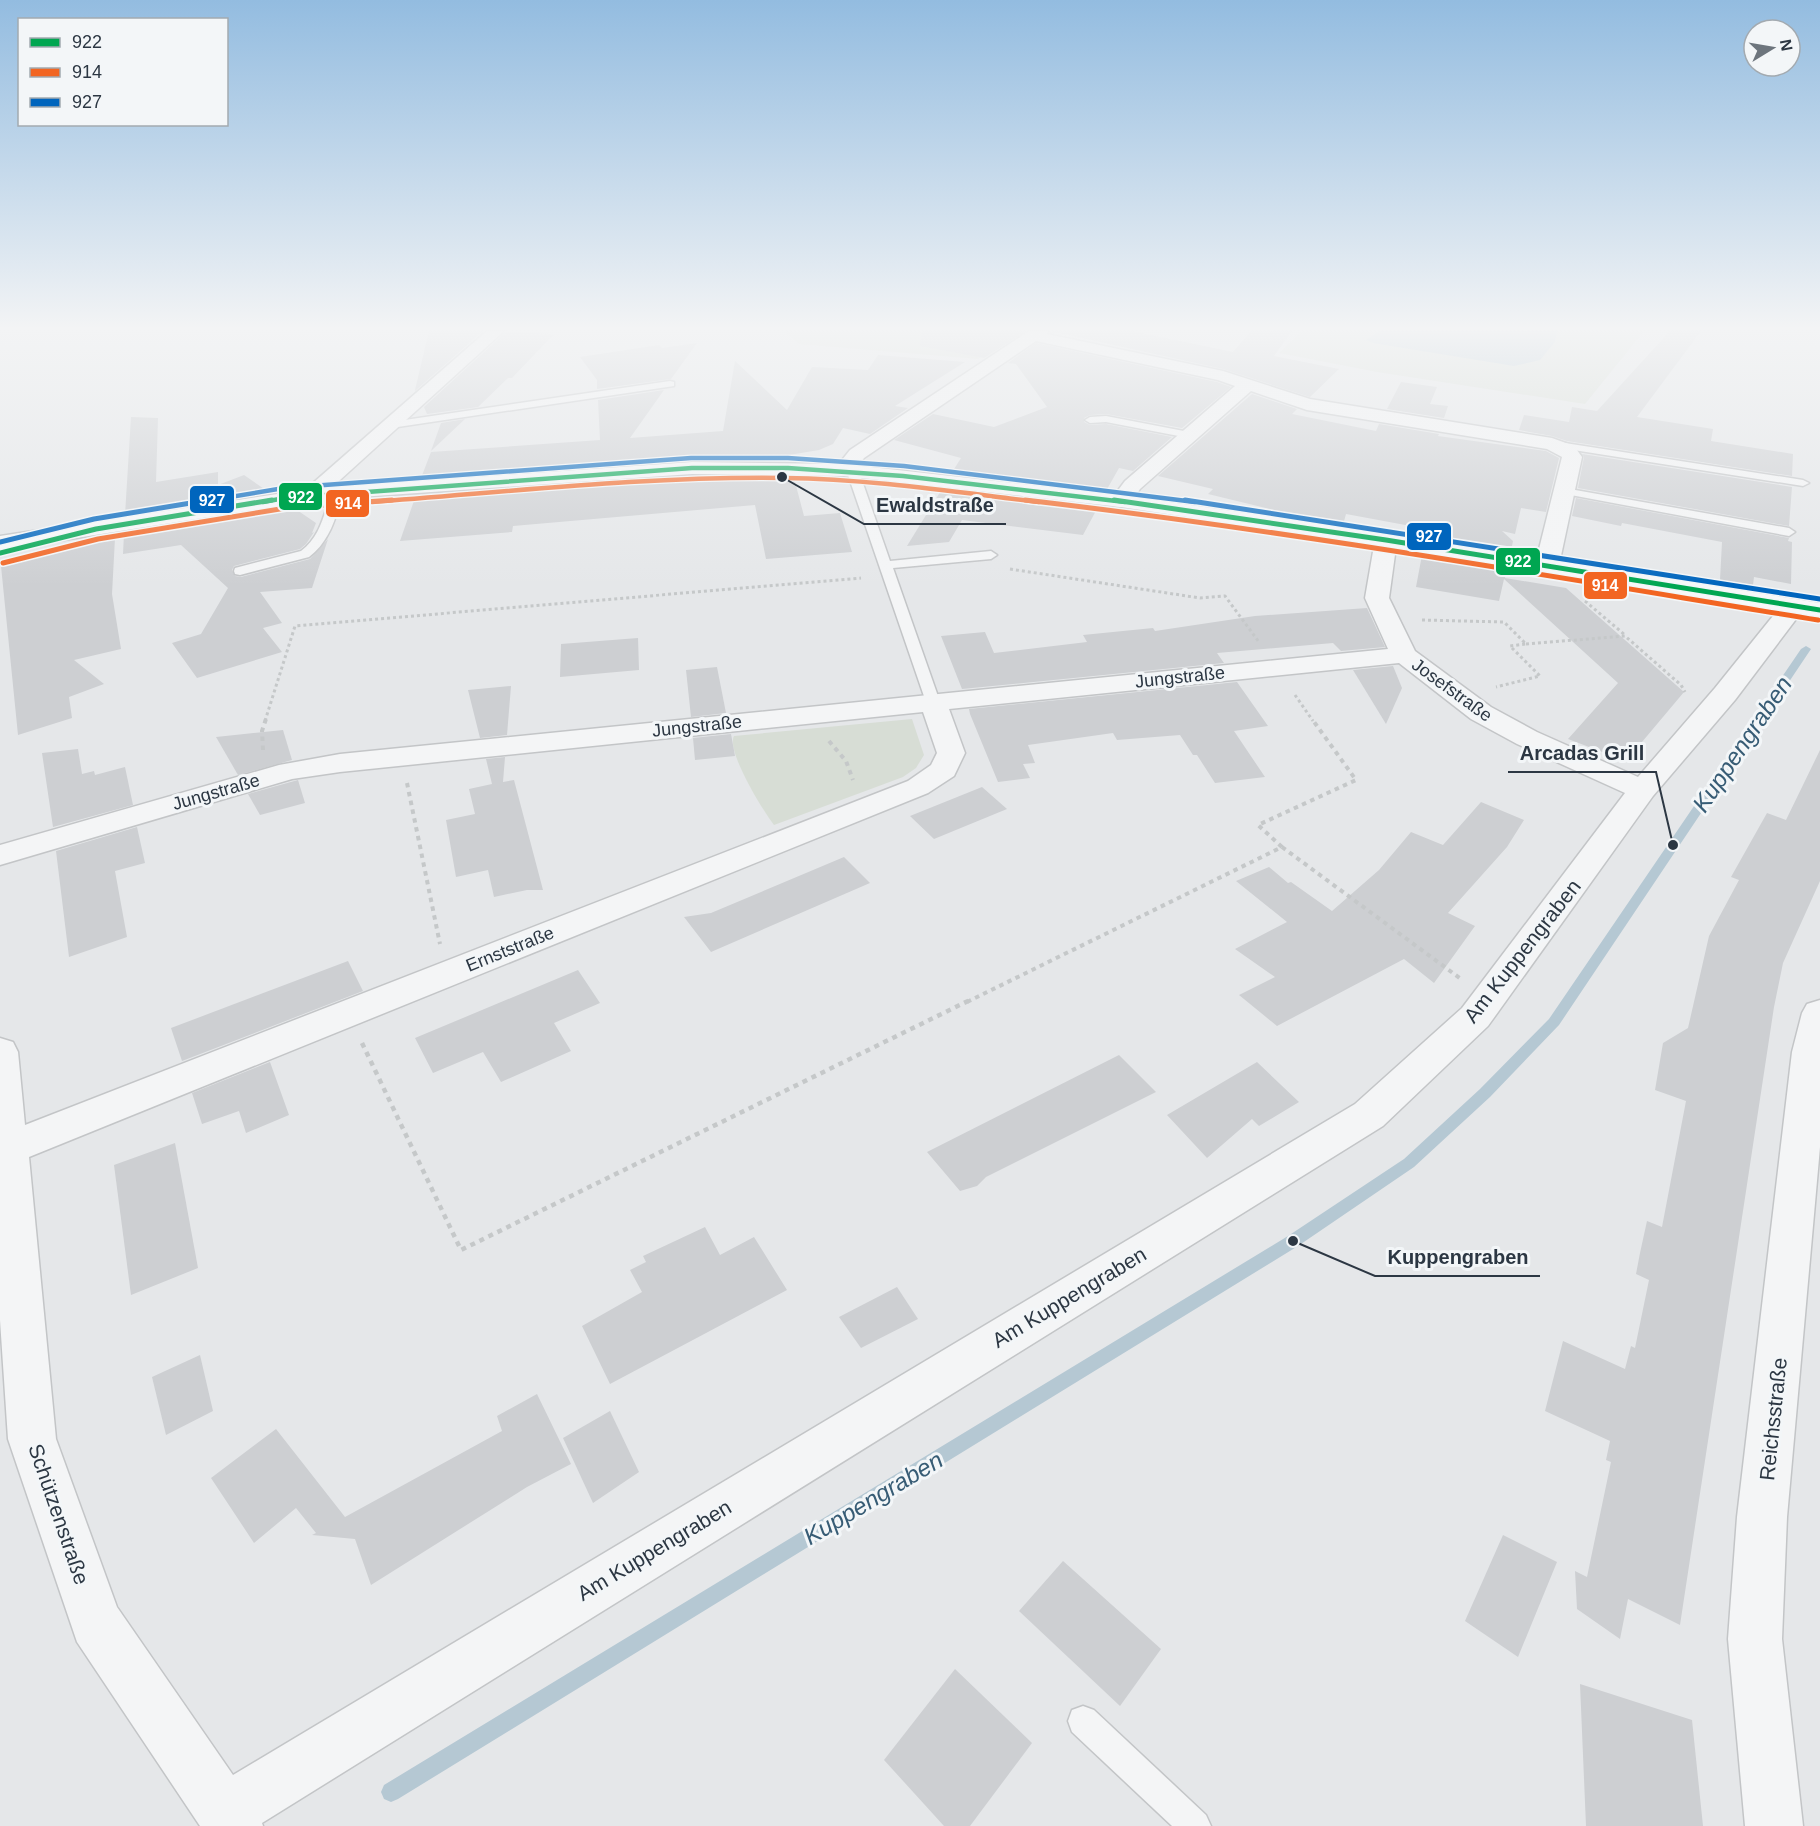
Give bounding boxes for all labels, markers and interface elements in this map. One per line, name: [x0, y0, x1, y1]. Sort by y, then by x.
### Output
legend: [18, 18, 228, 126]
north arrow: [1742, 18, 1802, 78]
text: 922: [72, 32, 102, 52]
text: N: [1777, 38, 1796, 53]
text: 914: [72, 62, 102, 82]
text: 927: [72, 92, 102, 112]
line badge: 922: [278, 482, 323, 511]
line badge: 927: [189, 485, 235, 514]
callout: Ewaldstraße: [864, 486, 1006, 524]
text: 922: [288, 489, 314, 506]
line badge: 914: [325, 489, 370, 518]
text: 927: [199, 492, 225, 509]
text: Ewaldstraße: [876, 494, 994, 516]
text: 914: [335, 495, 361, 512]
line badge: 927: [1406, 522, 1452, 551]
text: 927: [1416, 528, 1442, 545]
line badge: 922: [1495, 547, 1541, 576]
text: 922: [1505, 553, 1531, 570]
line badge: 914: [1583, 571, 1628, 600]
text: 914: [1592, 577, 1618, 594]
street label: Josefstraße: [1408, 654, 1496, 726]
street label: Jungstraße: [1134, 662, 1226, 692]
water label: Kuppengraben: [1687, 671, 1797, 817]
street label: Jungstraße: [651, 711, 743, 741]
callout: Arcadas Grill: [1508, 734, 1656, 772]
text: Arcadas Grill: [1520, 742, 1644, 764]
street label: Jungstraße: [170, 770, 262, 814]
street label: Am Kuppengraben: [1459, 875, 1585, 1027]
street label: Ernststraße: [463, 922, 557, 976]
callout: Kuppengraben: [1375, 1238, 1540, 1276]
street label: Am Kuppengraben: [988, 1242, 1150, 1352]
text: Kuppengraben: [1387, 1246, 1529, 1268]
street label: Reichsstraße: [1755, 1356, 1791, 1482]
street label: Schützenstraße: [24, 1441, 94, 1587]
water label: Kuppengraben: [799, 1446, 947, 1550]
street label: Am Kuppengraben: [573, 1495, 735, 1605]

